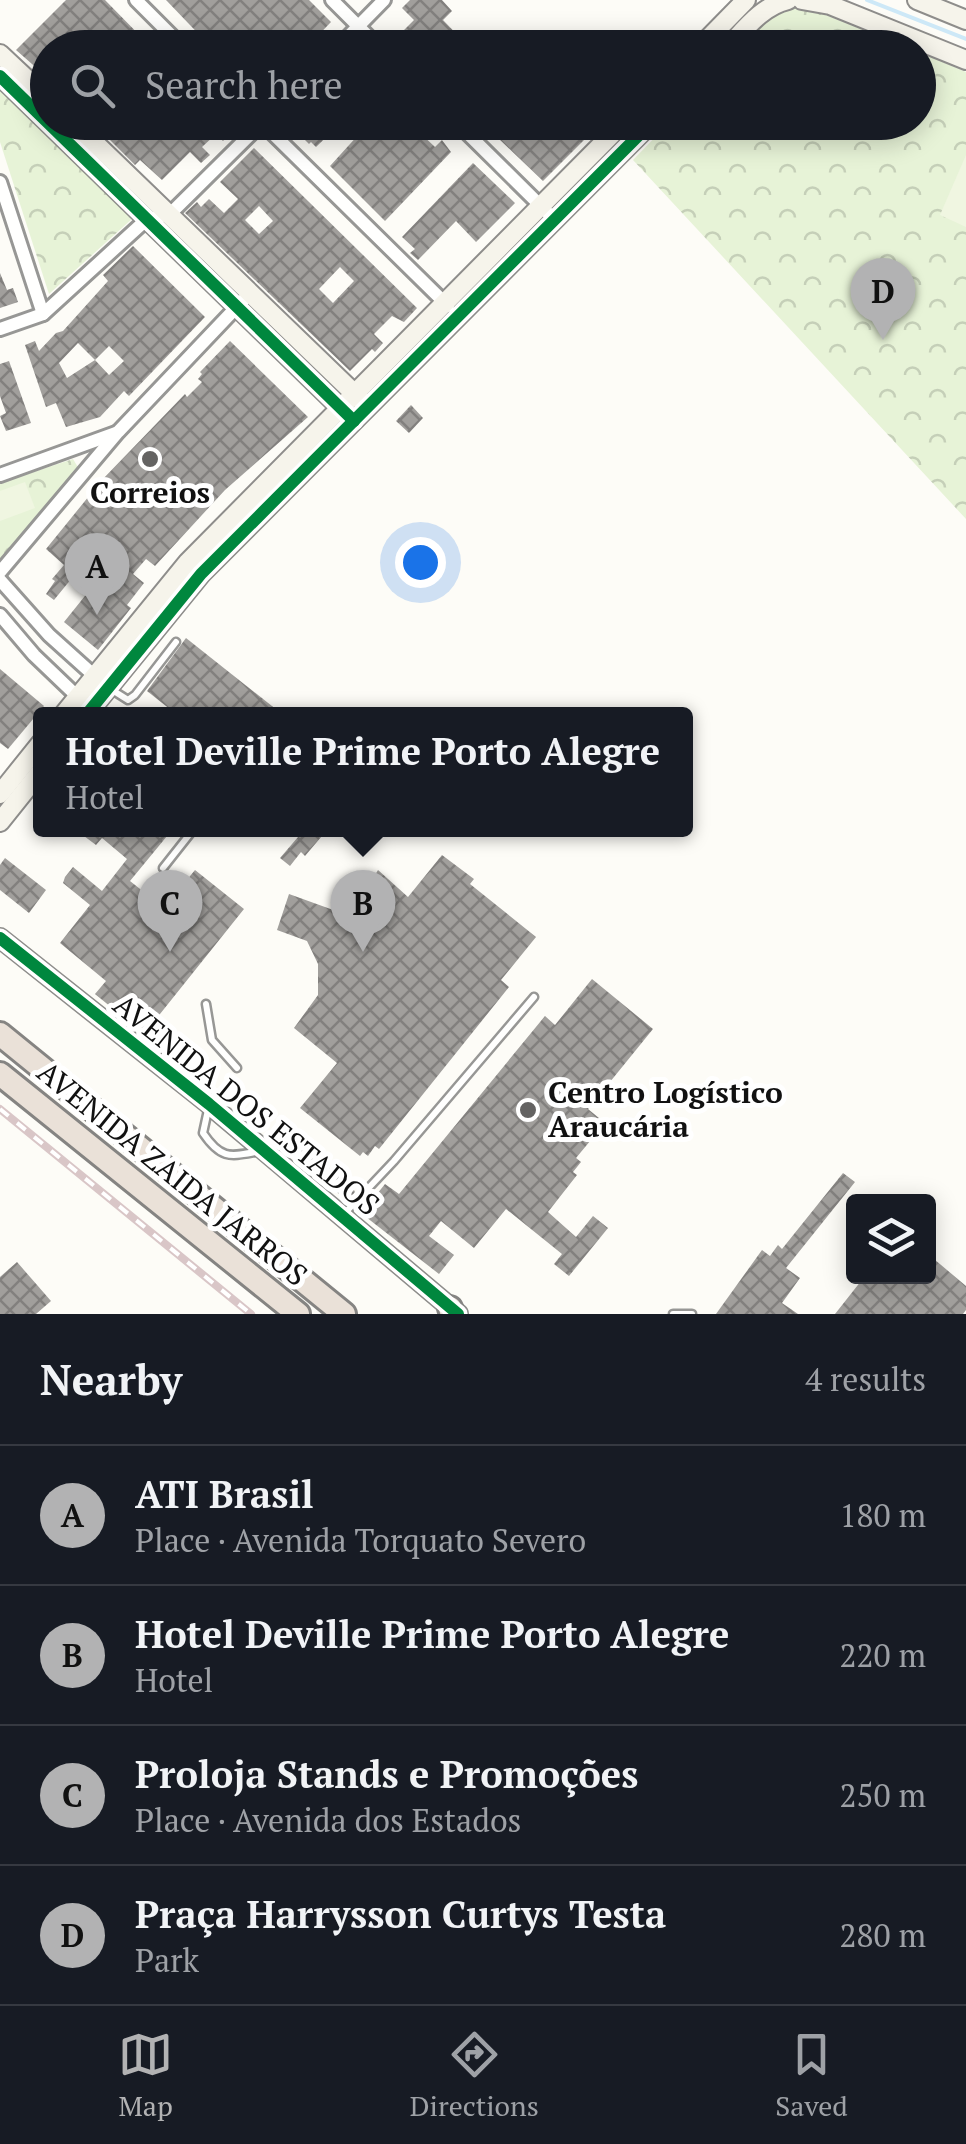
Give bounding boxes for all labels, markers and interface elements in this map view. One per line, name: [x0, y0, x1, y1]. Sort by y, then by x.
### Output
search box: [30, 30, 936, 140]
icon: search: [65, 58, 120, 113]
text: Search here: [145, 60, 343, 110]
pin: D: [850, 258, 916, 340]
marker: Correios: [139, 448, 161, 470]
place label: Correios: [90, 472, 210, 512]
pin: A: [64, 532, 130, 615]
your location: [395, 537, 446, 588]
popup: [33, 707, 693, 837]
text: Hotel Deville Prime Porto Alegre: [66, 726, 660, 776]
text: Hotel: [66, 776, 144, 818]
pin: C: [138, 870, 202, 952]
pin: B: [330, 870, 396, 952]
street label: AVENIDA DOS ESTADOS: [105, 984, 388, 1224]
street label: AVENIDA ZAIDA JARROS: [29, 1052, 316, 1295]
place label: Centro Logístico Araucária: [548, 1072, 783, 1146]
marker: Centro Logístico Araucária: [517, 1099, 539, 1121]
map controls: [846, 1194, 936, 1284]
button: layers: [846, 1194, 936, 1284]
text: Nearby: [40, 1351, 182, 1407]
text: 4 results: [805, 1358, 926, 1400]
text: ATI Brasil: [135, 1469, 314, 1519]
text: A: [61, 1494, 84, 1536]
text: 180 m: [839, 1494, 926, 1536]
text: Place · Avenida Torquato Severo: [135, 1519, 586, 1561]
text: Hotel Deville Prime Porto Alegre: [135, 1609, 729, 1659]
text: B: [62, 1634, 83, 1676]
text: 220 m: [839, 1634, 926, 1676]
text: Hotel: [135, 1659, 213, 1701]
text: Proloja Stands e Promoções: [135, 1749, 638, 1799]
text: C: [62, 1774, 83, 1816]
text: 250 m: [839, 1774, 926, 1816]
text: Place · Avenida dos Estados: [135, 1799, 521, 1841]
text: Praça Harrysson Curtys Testa: [135, 1889, 666, 1939]
text: D: [61, 1914, 84, 1956]
text: 280 m: [839, 1914, 926, 1956]
text: Park: [135, 1939, 199, 1981]
tab: Map: [118, 2027, 173, 2124]
tab: Directions: [410, 2027, 539, 2124]
tab: Saved: [775, 2027, 848, 2124]

